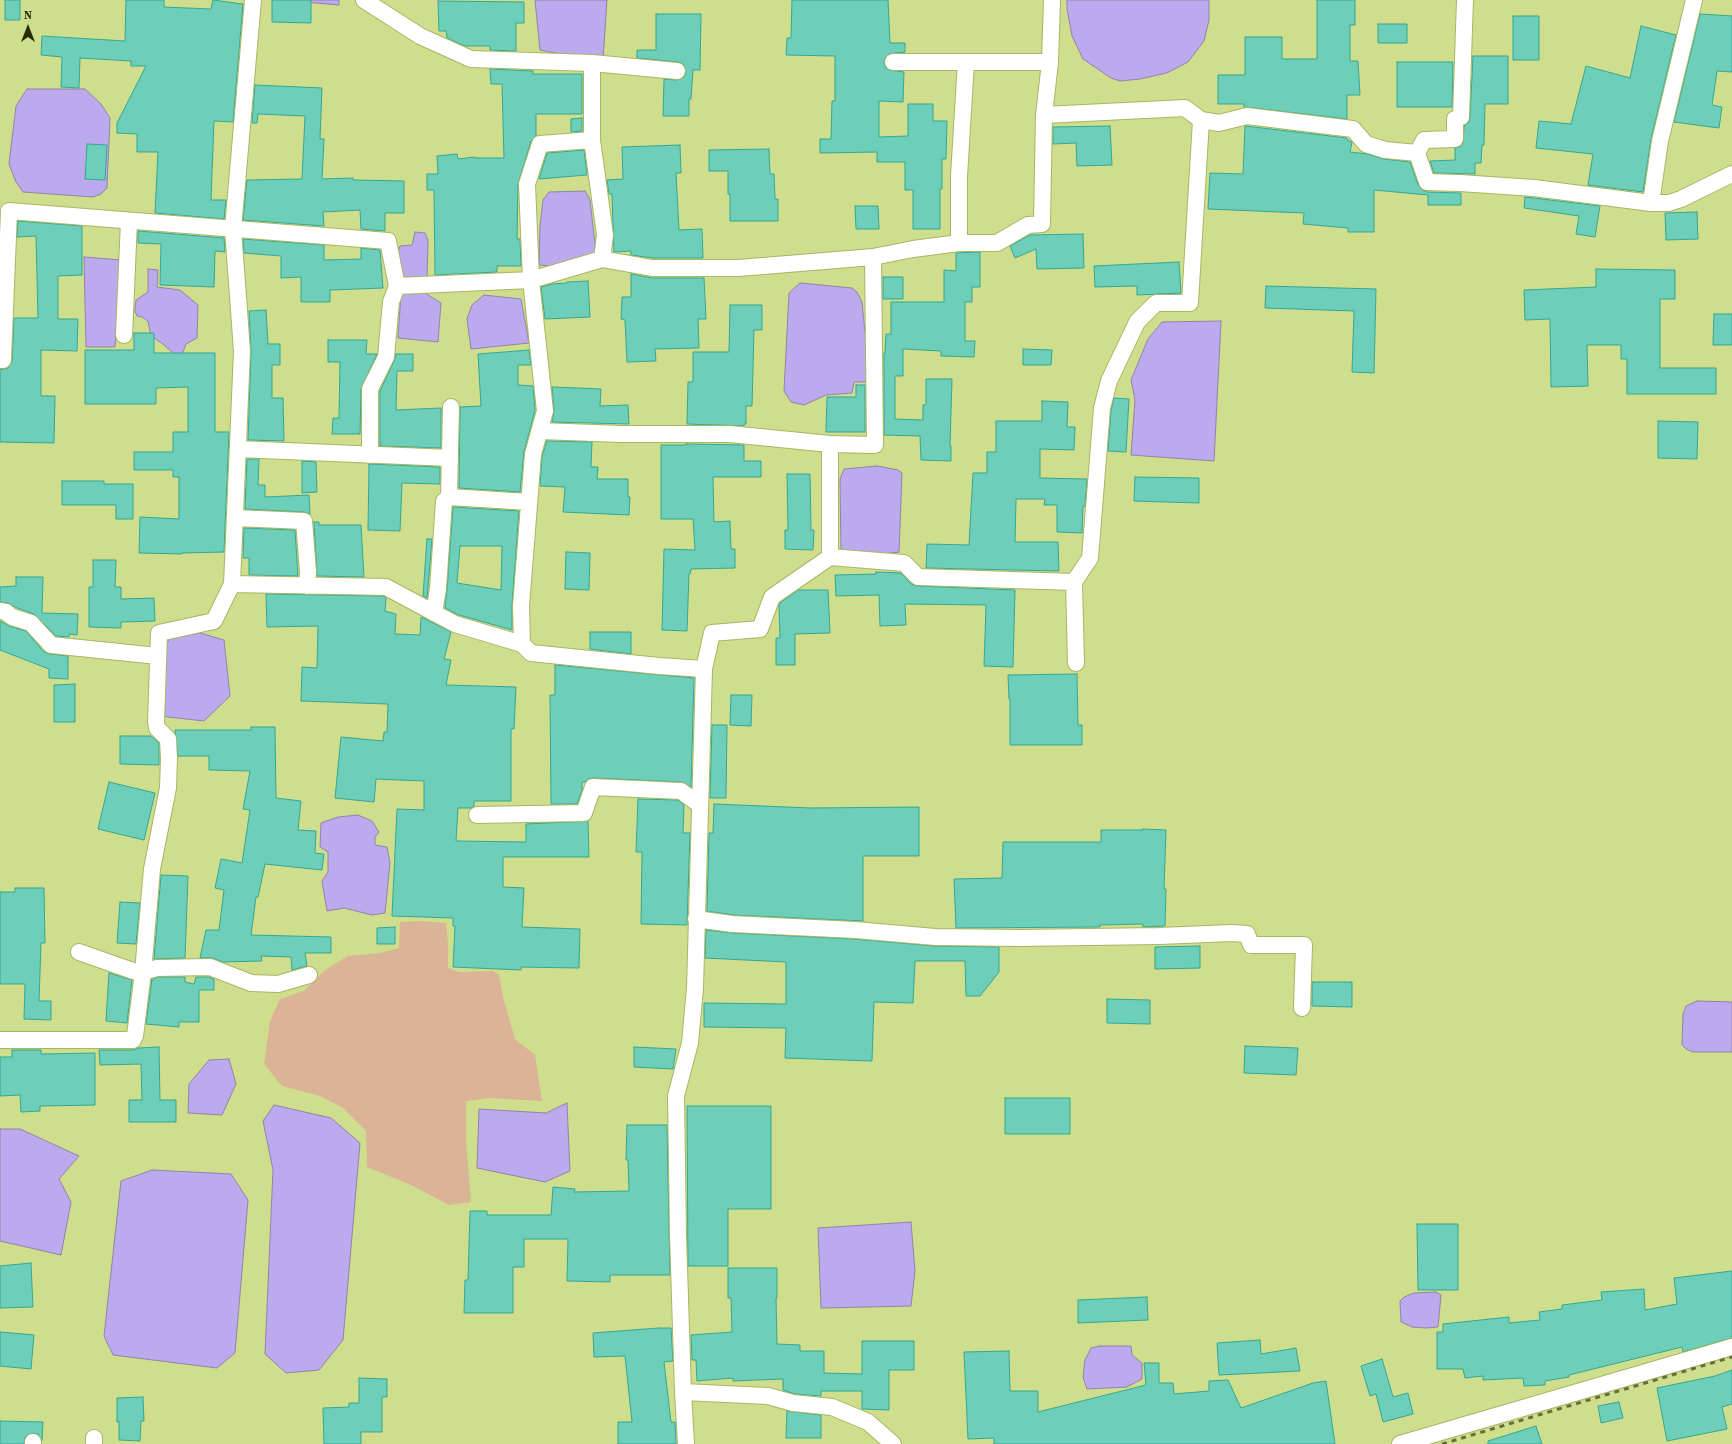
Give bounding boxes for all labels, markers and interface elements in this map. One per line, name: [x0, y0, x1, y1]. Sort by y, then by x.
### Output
north arrow: [8, 8, 48, 48]
text: N: [24, 8, 32, 23]

